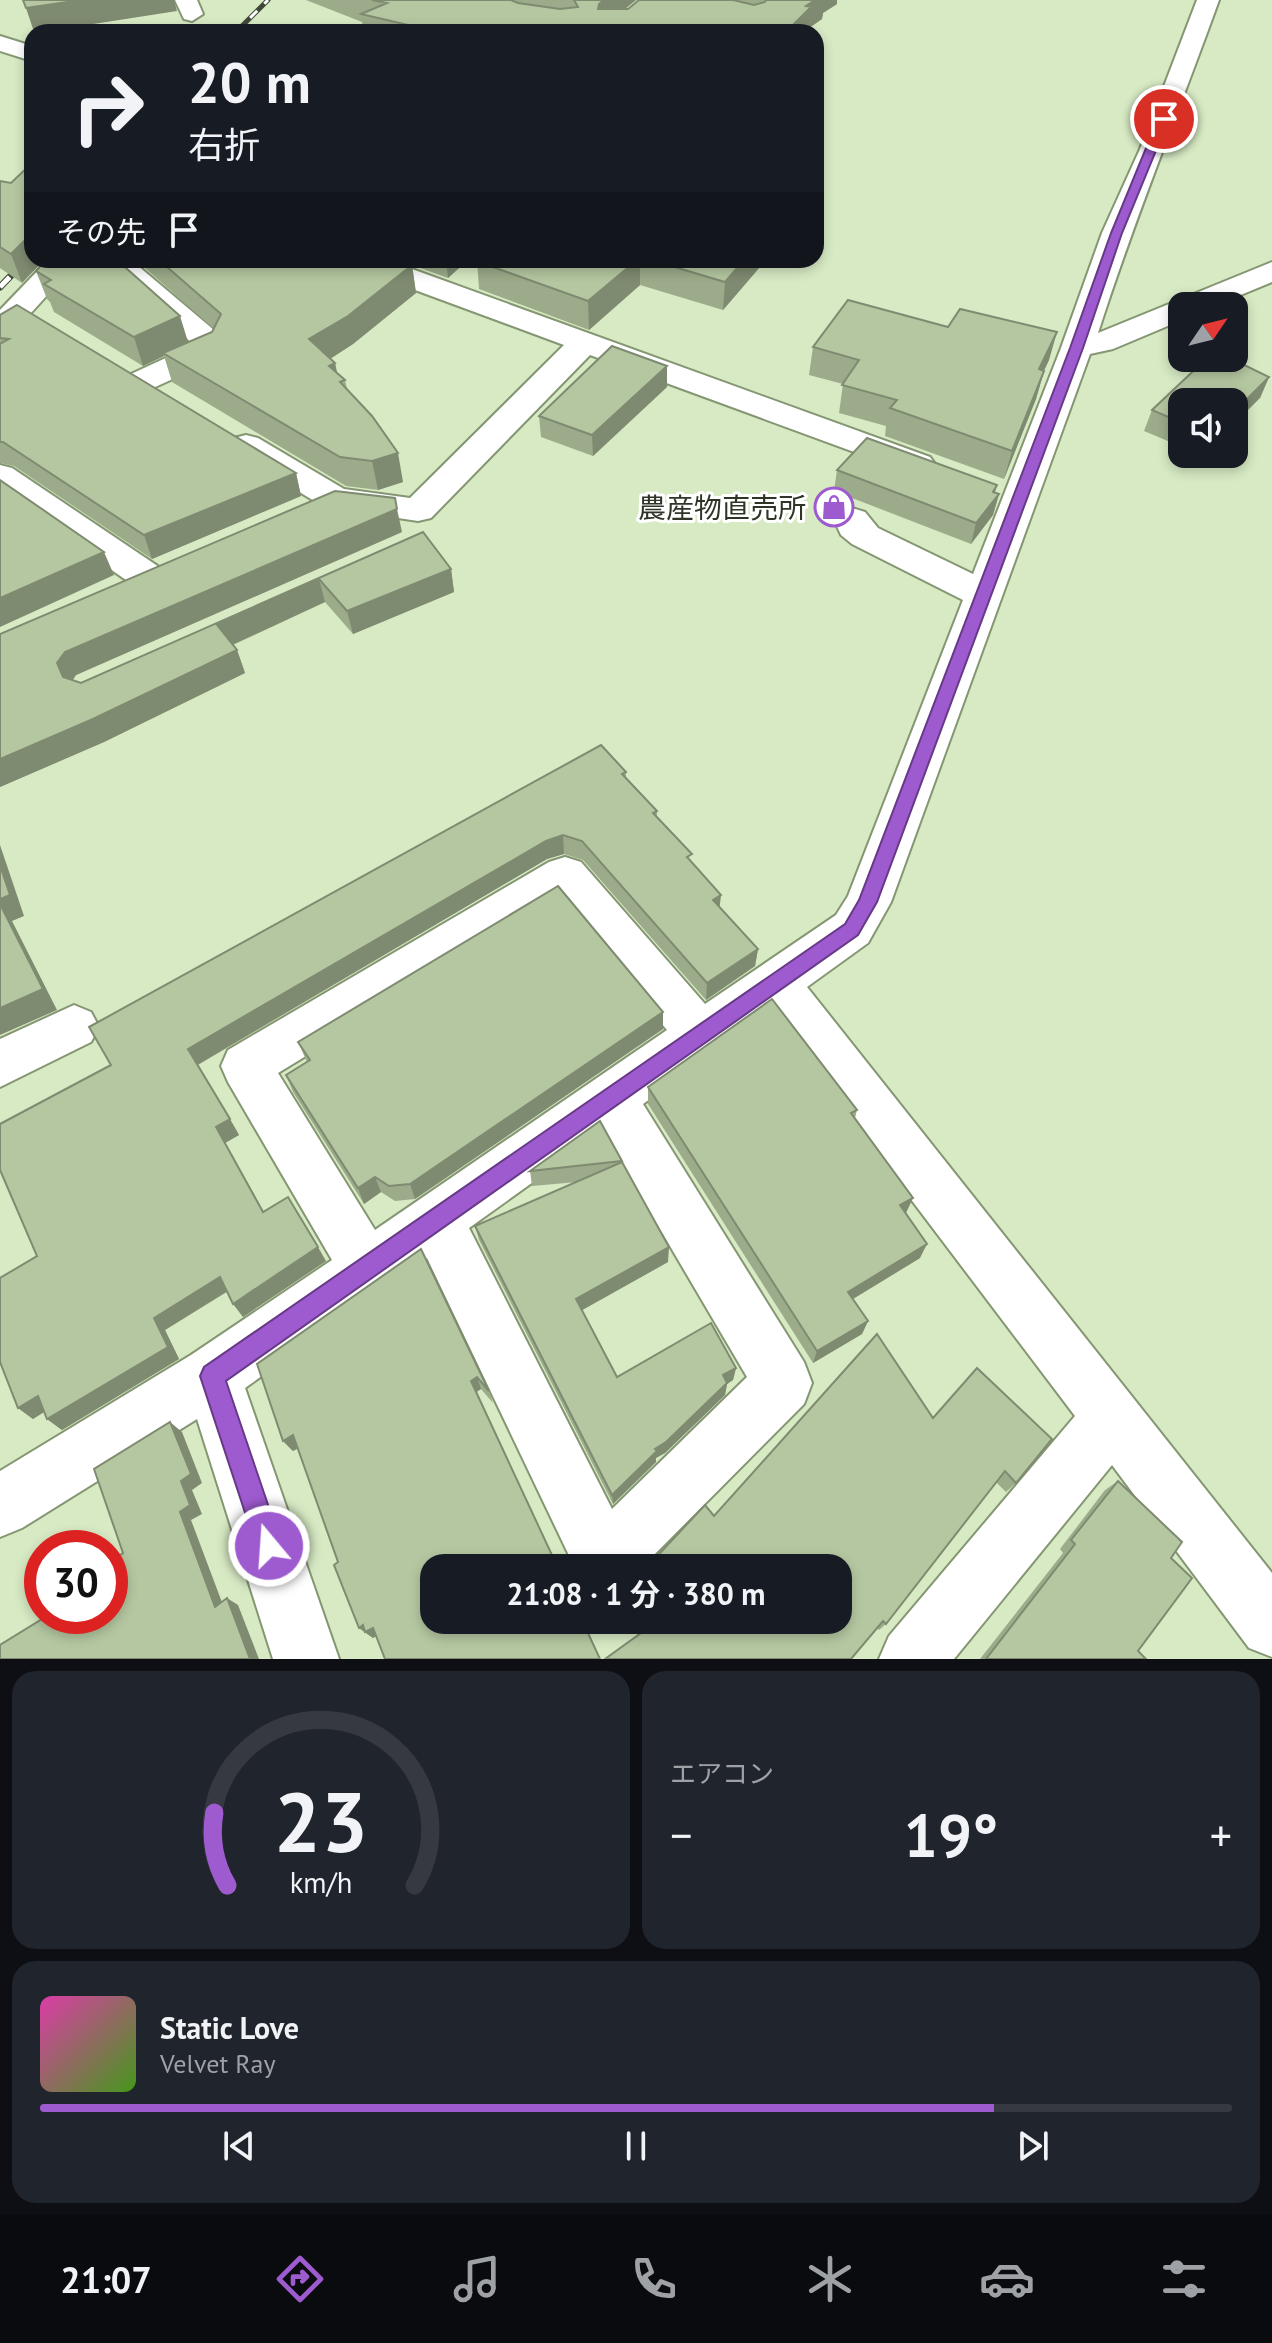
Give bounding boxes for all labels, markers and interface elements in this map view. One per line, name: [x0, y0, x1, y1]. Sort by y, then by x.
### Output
text: 20 m: [188, 46, 311, 118]
icon: right: [56, 56, 160, 160]
pin: [1130, 85, 1198, 153]
icon: arrive: [1142, 97, 1186, 141]
text: 右折: [188, 121, 260, 168]
icon: arrive: [162, 208, 206, 252]
text: その先: [56, 212, 146, 251]
north arrow: [1168, 292, 1248, 372]
map controls: [1168, 292, 1248, 468]
button: sound: [1168, 388, 1248, 468]
shop icon: 農産物直売所: [813, 486, 855, 528]
place label: 農産物直売所: [638, 489, 806, 526]
position arrow: [227, 1504, 311, 1588]
speed limit sign: 30: [24, 1530, 128, 1634]
text: 21:08 · 1 分 · 380 m: [506, 1574, 766, 1613]
text: エアコン: [670, 1757, 774, 1790]
text: 23: [274, 1767, 368, 1875]
text: 19°: [904, 1796, 998, 1874]
text: −: [670, 1806, 692, 1863]
text: +: [1210, 1806, 1232, 1863]
text: km/h: [290, 1864, 352, 1901]
text: Static Love: [160, 2008, 299, 2047]
text: Velvet Ray: [160, 2047, 276, 2080]
icon: previous: [217, 2124, 261, 2168]
icon: pause: [614, 2124, 658, 2168]
icon: next: [1011, 2124, 1055, 2168]
icon: directions: [272, 2251, 328, 2307]
icon: music: [449, 2251, 505, 2307]
icon: phone: [626, 2251, 682, 2307]
icon: climate: [802, 2251, 858, 2307]
icon: car: [979, 2251, 1035, 2307]
icon: filters: [1156, 2251, 1212, 2307]
text: 21:07: [60, 2256, 152, 2303]

